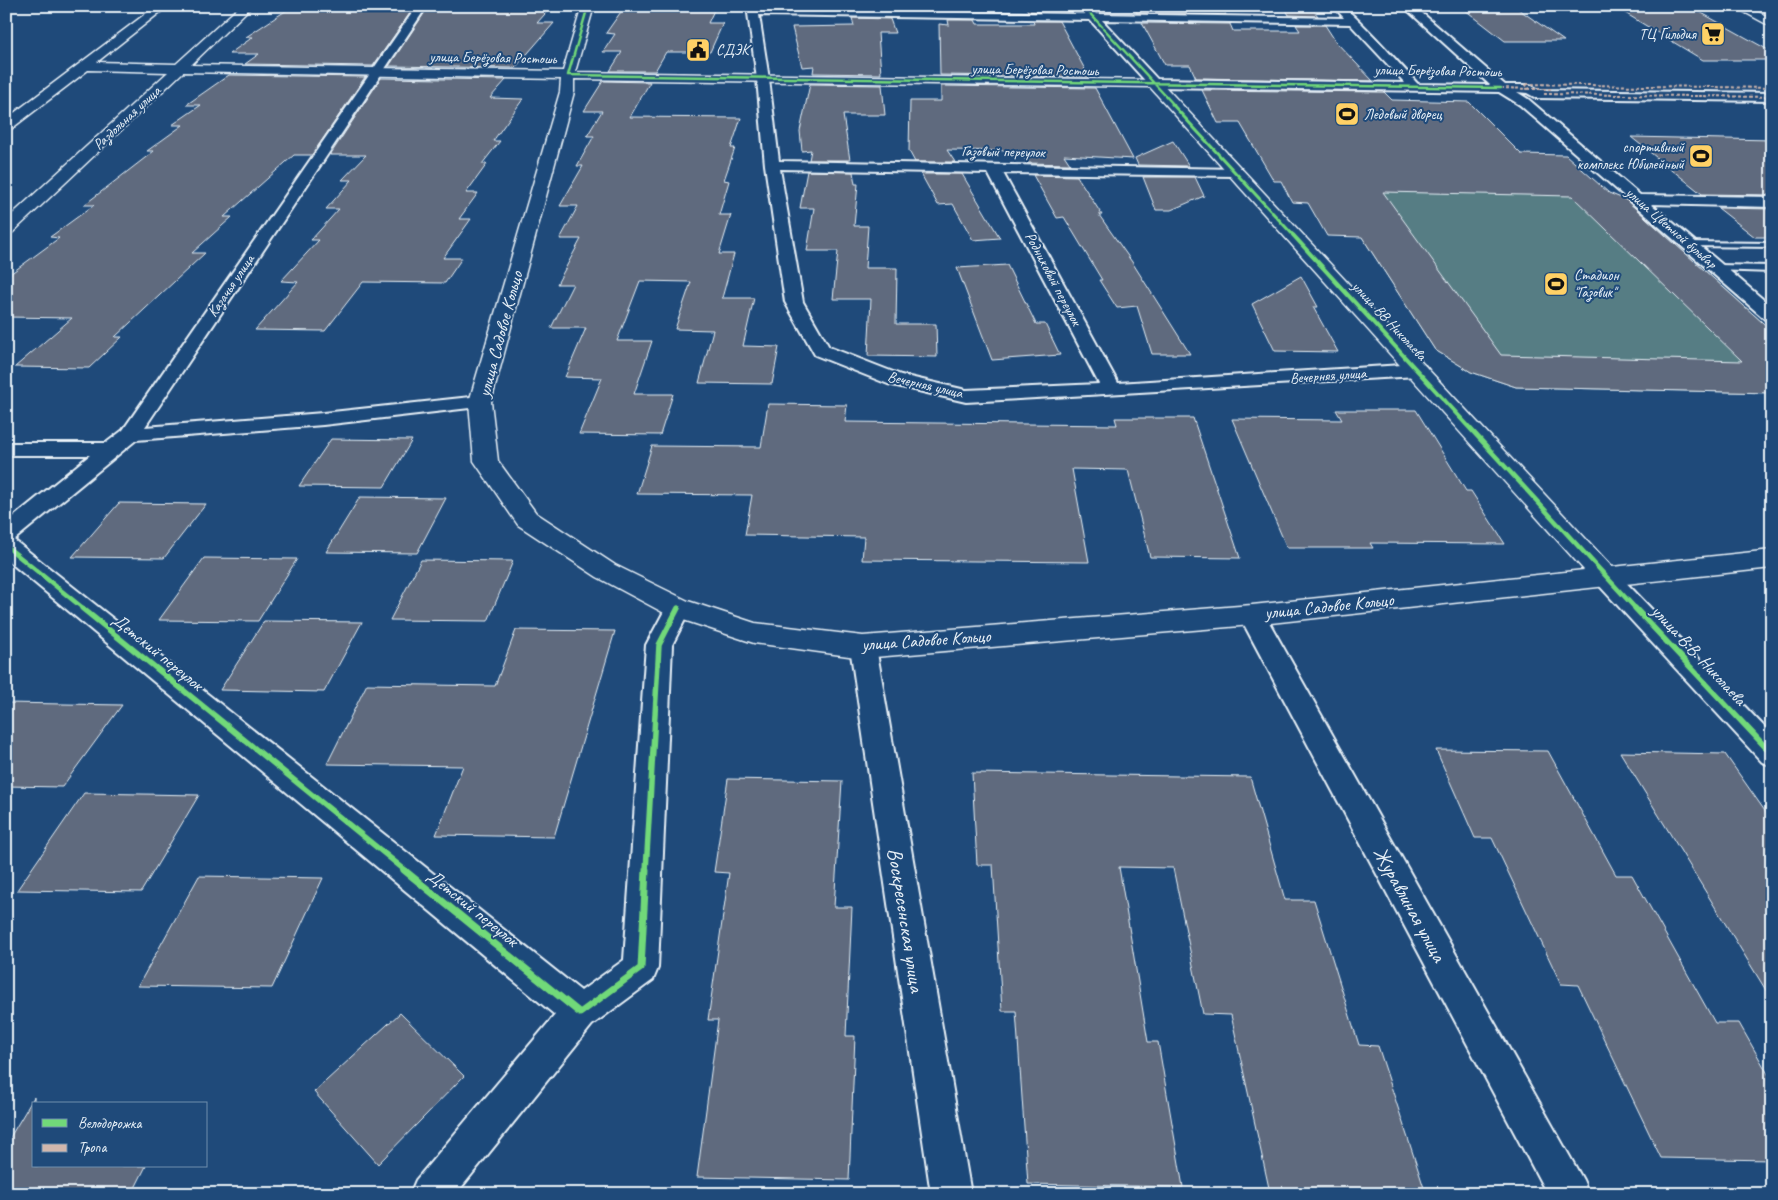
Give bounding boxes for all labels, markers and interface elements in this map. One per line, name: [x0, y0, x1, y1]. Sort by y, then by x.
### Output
supermarket icon: ТЦ Гильдия: [1700, 21, 1726, 47]
place label: ТЦ Гильдия: [1639, 25, 1698, 44]
public building icon: СДЭК: [685, 37, 711, 63]
place label: СДЭК: [716, 41, 752, 60]
street label: улица Берёзовая Ростошь: [428, 47, 558, 69]
street label: улица Берёзовая Ростошь: [970, 59, 1100, 81]
street label: улица Берёзовая Ростошь: [1373, 60, 1503, 82]
street label: Раздольная улица: [89, 81, 166, 154]
sports icon: Ледовый дворец: [1334, 101, 1360, 127]
place label: Ледовый дворец: [1364, 105, 1443, 124]
place label: спортивный комплекс Юбилейный: [1577, 138, 1685, 174]
street label: Газовый переулок: [961, 142, 1046, 162]
sports icon: спортивный комплекс Юбилейный: [1688, 143, 1714, 169]
street label: улица Цветной бульвар: [1621, 182, 1722, 274]
street label: Родниковый переулок: [1020, 229, 1086, 330]
street label: Казачья улица: [203, 250, 260, 321]
place label: Стадион "Газовик": [1574, 266, 1621, 302]
street label: улица Садовое Кольцо: [472, 267, 528, 400]
sports icon: Стадион "Газовик": [1543, 271, 1569, 297]
street label: улица ВВ Николаева: [1347, 277, 1431, 365]
street label: Вечерняя улица: [1289, 364, 1368, 388]
street label: Вечерняя улица: [886, 367, 966, 403]
street label: улица Садовое Кольцо: [1263, 588, 1396, 624]
street label: улица В.В. Николаева: [1646, 599, 1752, 711]
street label: Детский переулок: [108, 609, 210, 697]
street label: улица Садовое Кольцо: [860, 624, 993, 656]
street label: Журавлиная улица: [1368, 842, 1453, 968]
street label: Воскресенская улица: [882, 846, 930, 995]
street label: Детский переулок: [423, 865, 525, 953]
legend: [32, 1102, 208, 1168]
text: Велодорожка: [78, 1114, 142, 1133]
text: Тропа: [78, 1138, 107, 1157]

